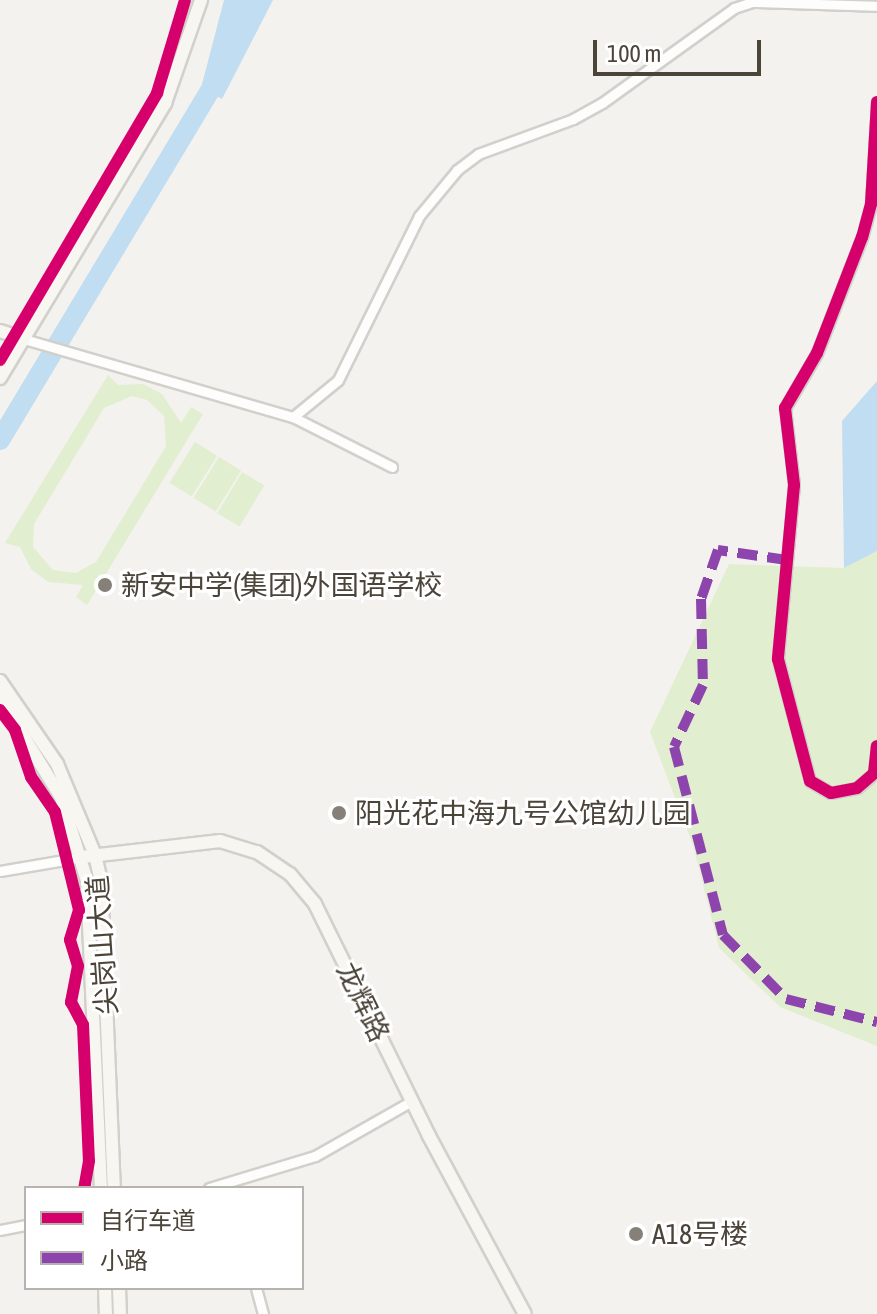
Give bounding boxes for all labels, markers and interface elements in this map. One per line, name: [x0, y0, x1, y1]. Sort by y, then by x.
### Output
scale bar: [597, 24, 765, 74]
text: 100 m: [607, 40, 661, 67]
place label: 新安中学(集团)外国语学校: [121, 568, 442, 602]
marker: 新安中学(集团)外国语学校: [96, 576, 114, 594]
place label: 阳光花中海九号公馆幼儿园: [355, 796, 691, 830]
marker: 阳光花中海九号公馆幼儿园: [330, 804, 348, 822]
street label: 尖岗山大道: [80, 874, 124, 1016]
street label: 龙辉路: [329, 957, 397, 1047]
legend: [24, 1186, 304, 1290]
text: 自行车道: [100, 1207, 196, 1234]
place label: A18号楼: [652, 1217, 748, 1251]
marker: A18号楼: [627, 1225, 645, 1243]
text: 小路: [100, 1247, 148, 1274]

